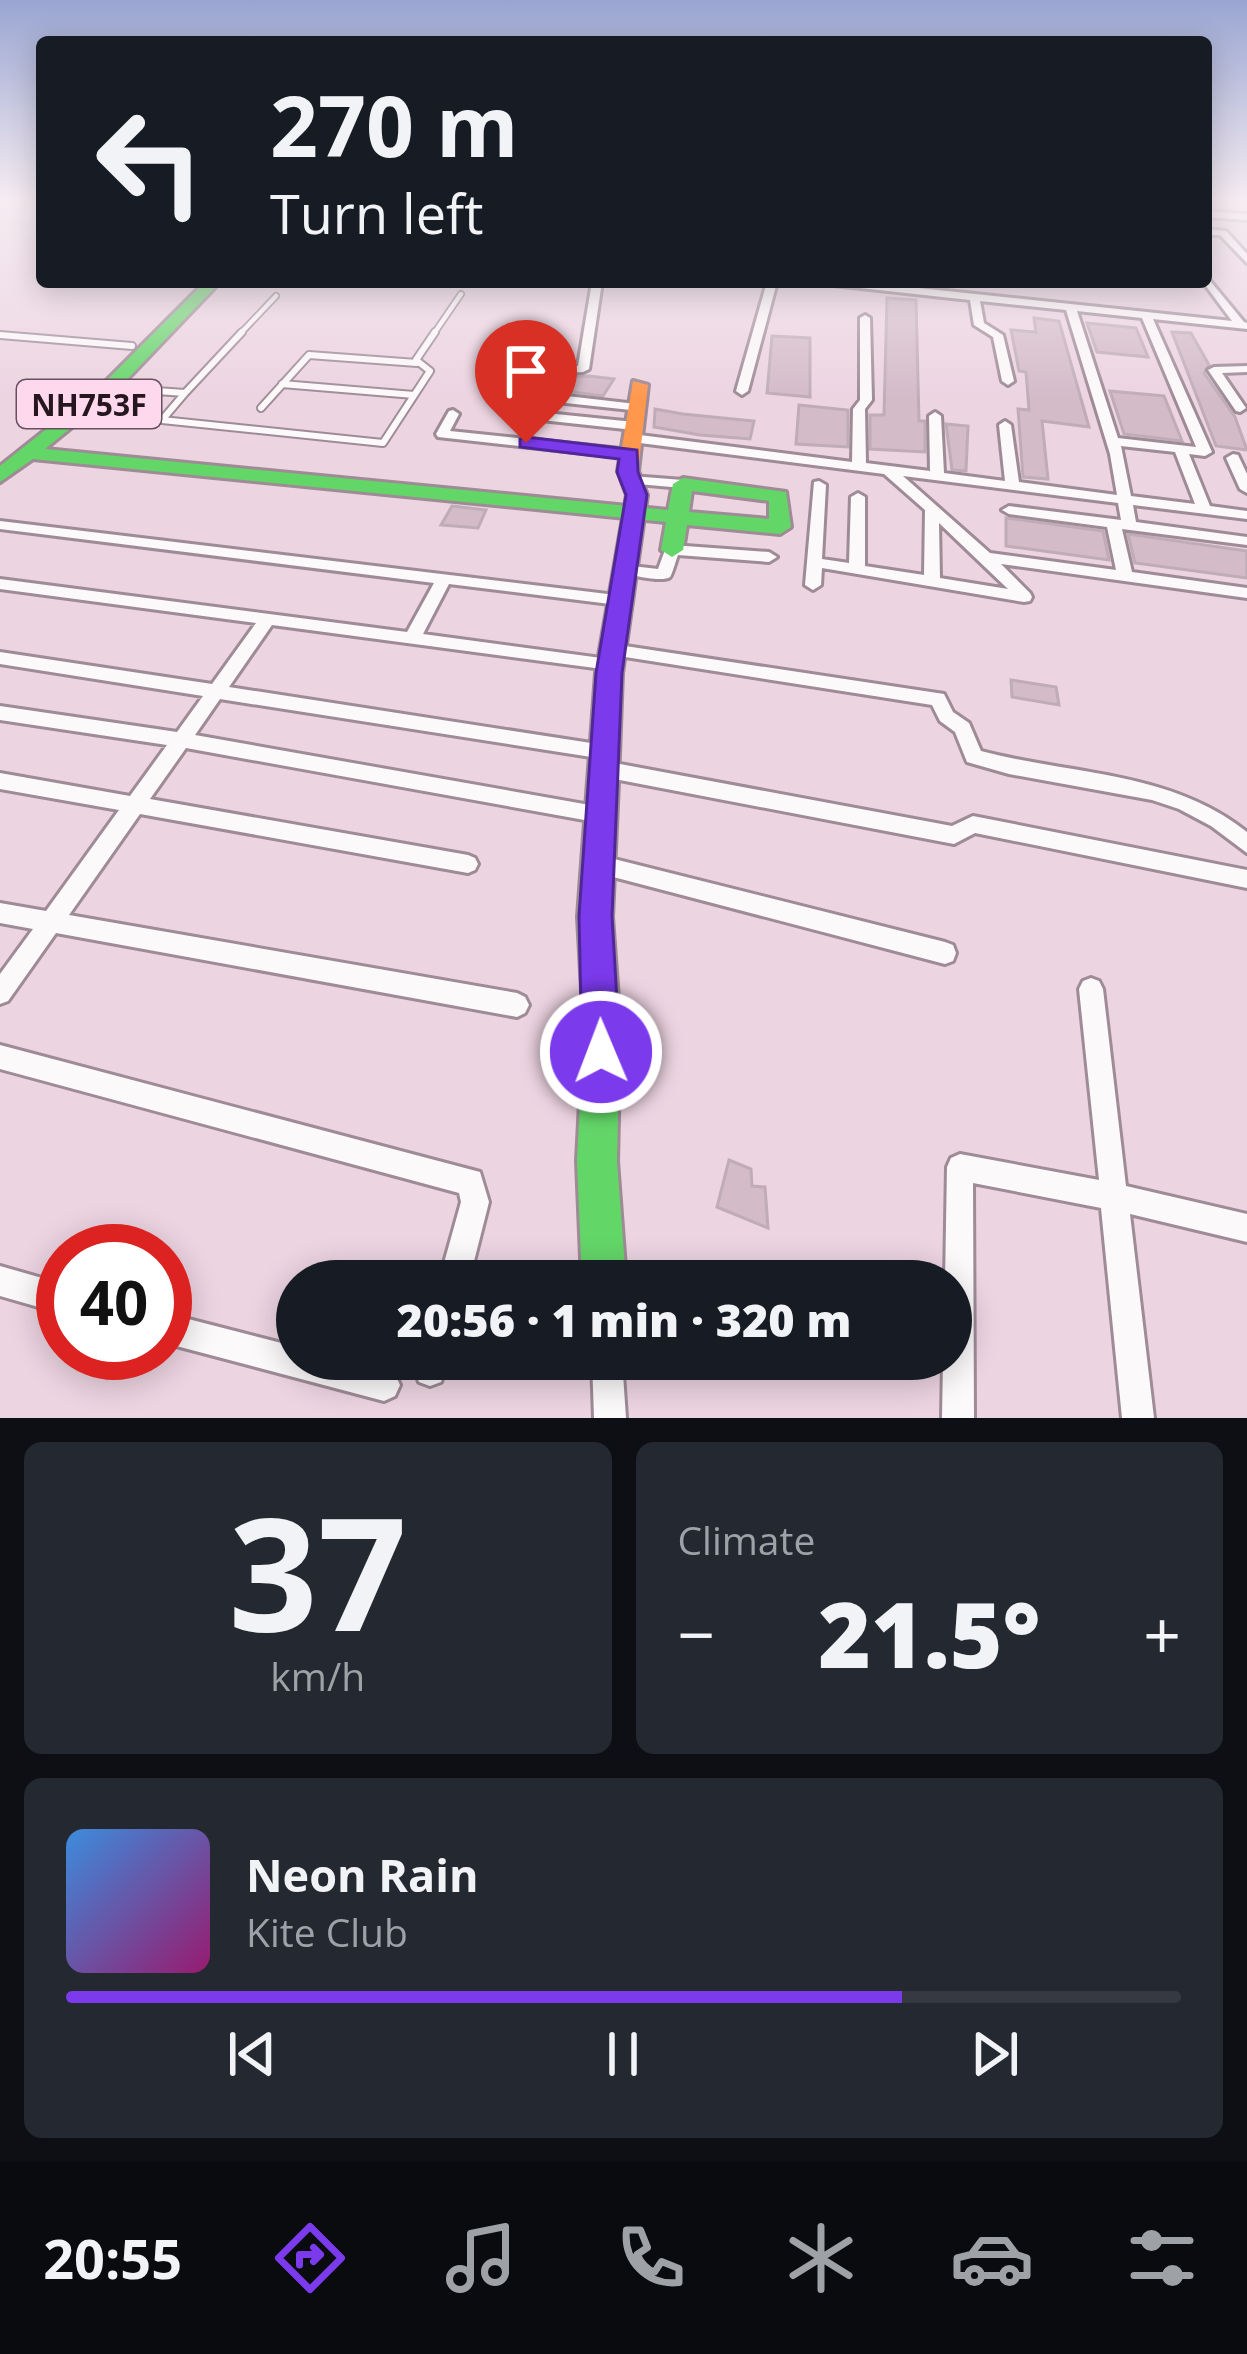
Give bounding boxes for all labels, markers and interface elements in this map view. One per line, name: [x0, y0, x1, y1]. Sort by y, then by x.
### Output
text: 270 m: [270, 67, 518, 182]
icon: left: [72, 84, 228, 240]
text: Turn left: [270, 176, 483, 250]
pin: [475, 320, 577, 443]
icon: arrive: [493, 338, 559, 404]
road number: NH753F: [17, 380, 161, 428]
position arrow: [538, 989, 664, 1115]
speed limit sign: 40: [36, 1224, 192, 1380]
text: 20:56 · 1 min · 320 m: [397, 1289, 851, 1350]
text: 37: [229, 1464, 407, 1677]
text: Climate: [678, 1513, 815, 1566]
text: 21.5°: [818, 1572, 1040, 1694]
text: −: [678, 1588, 715, 1678]
text: +: [1143, 1588, 1181, 1678]
text: km/h: [270, 1649, 365, 1702]
text: Neon Rain: [246, 1844, 479, 1905]
text: Kite Club: [246, 1905, 408, 1958]
icon: previous: [219, 2021, 285, 2087]
icon: pause: [590, 2021, 656, 2087]
icon: next: [962, 2021, 1028, 2087]
icon: directions: [268, 2216, 352, 2300]
icon: music: [439, 2216, 523, 2300]
icon: phone: [609, 2216, 693, 2300]
icon: climate: [779, 2216, 863, 2300]
icon: car: [950, 2216, 1034, 2300]
icon: filters: [1120, 2216, 1204, 2300]
text: 20:55: [43, 2221, 182, 2295]

